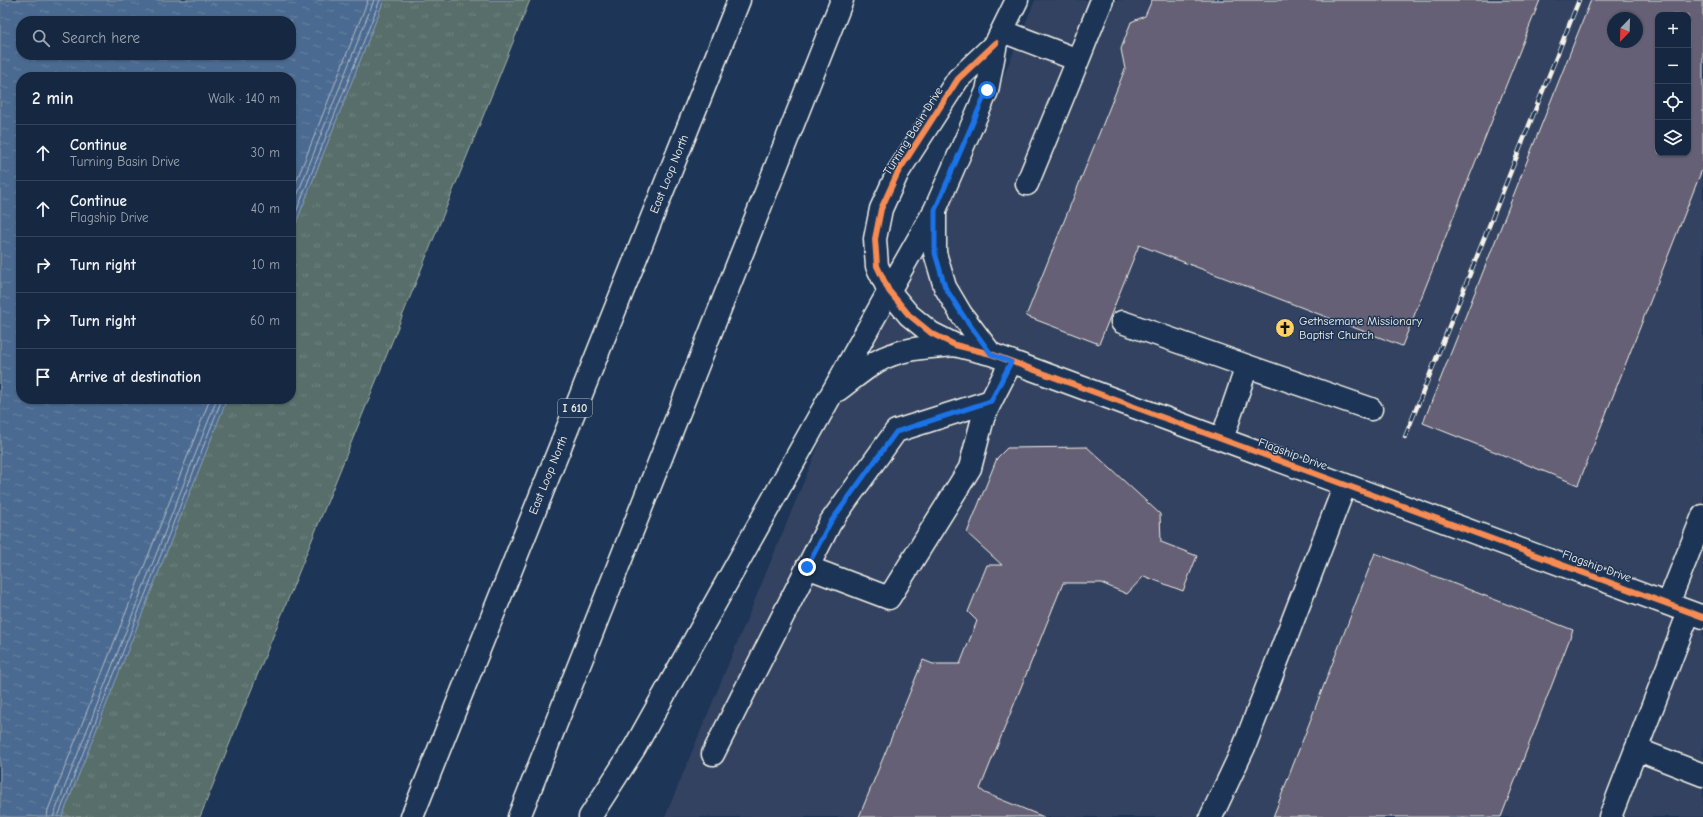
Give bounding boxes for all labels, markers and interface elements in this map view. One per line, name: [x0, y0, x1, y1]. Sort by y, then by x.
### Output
north arrow: [1607, 12, 1643, 48]
map controls: [1655, 12, 1691, 156]
button: +: [1655, 12, 1691, 48]
search box: [16, 16, 296, 60]
icon: search: [30, 27, 52, 49]
text: Search here: [62, 29, 140, 47]
button: −: [1655, 48, 1691, 84]
route start: [978, 81, 996, 99]
street label: Turning Basin Drive: [880, 84, 946, 178]
button: locate: [1655, 84, 1691, 120]
text: 2 min: [32, 89, 73, 108]
text: Walk · 140 m: [208, 91, 280, 106]
button: layers: [1655, 120, 1691, 156]
street label: East Loop North: [647, 133, 691, 215]
text: Continue: [70, 136, 127, 154]
icon: ahead: [32, 142, 54, 164]
text: 30 m: [250, 145, 280, 160]
text: Turning Basin Drive: [70, 154, 180, 169]
text: Continue: [70, 192, 127, 210]
icon: ahead: [32, 198, 54, 220]
text: 40 m: [251, 201, 280, 216]
text: Flagship Drive: [70, 210, 149, 225]
icon: right: [32, 254, 54, 276]
text: Turn right: [70, 256, 136, 274]
text: 10 m: [252, 257, 280, 272]
icon: right: [32, 310, 54, 332]
text: Turn right: [70, 312, 136, 330]
text: 60 m: [250, 313, 280, 328]
place label: Gethsemane Missionary Baptist Church: [1299, 314, 1423, 342]
church icon: Gethsemane Missionary Baptist Church: [1274, 317, 1296, 339]
icon: arrive: [32, 366, 54, 388]
text: Arrive at destination: [70, 368, 201, 386]
road number: I 610: [558, 399, 592, 417]
street label: East Loop North: [526, 434, 570, 516]
street label: Flagship Drive: [1257, 435, 1329, 473]
street label: Flagship Drive: [1561, 547, 1633, 585]
route end: [798, 558, 816, 576]

